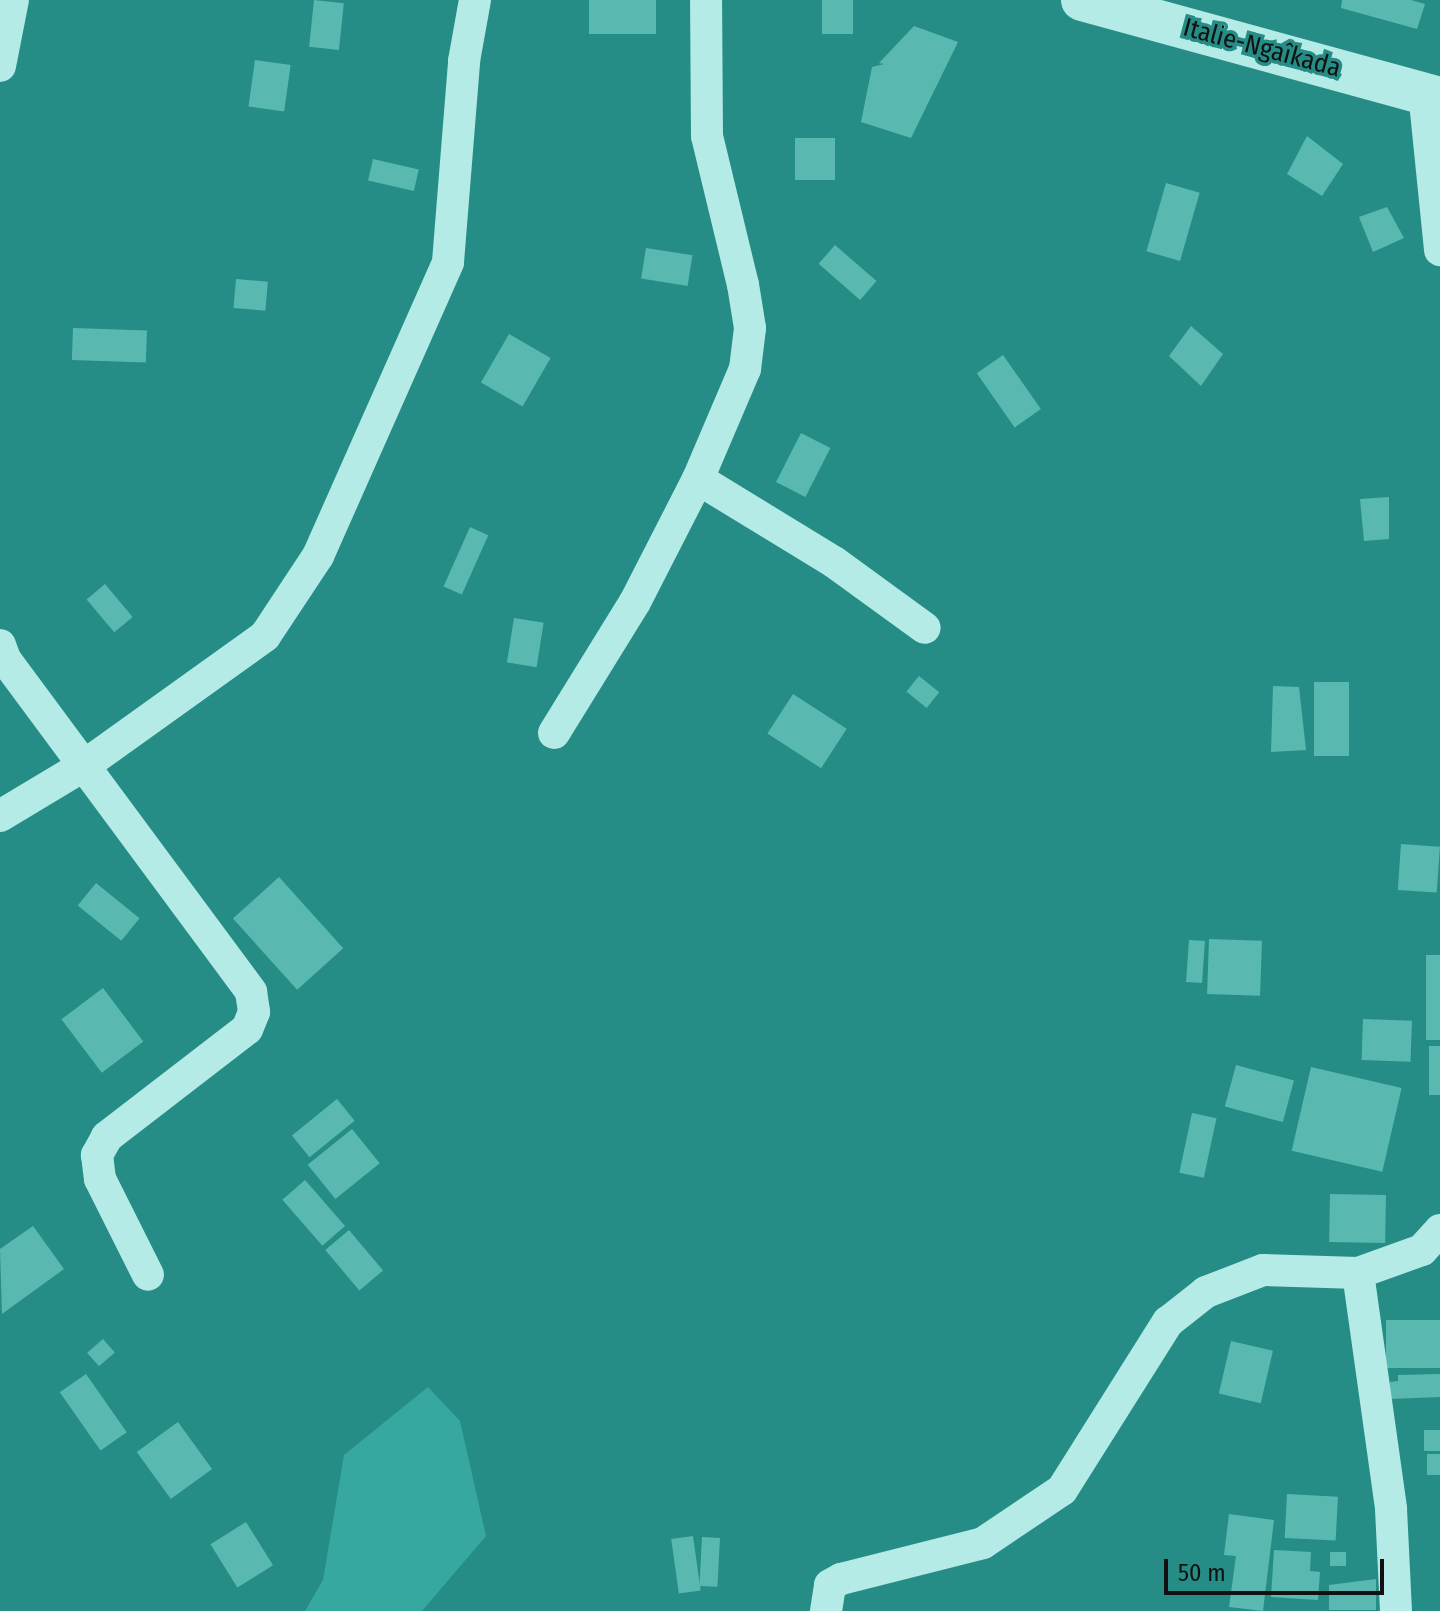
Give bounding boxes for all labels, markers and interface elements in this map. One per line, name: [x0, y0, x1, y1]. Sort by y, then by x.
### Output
street label: Italie-Ngaîkada: [1180, 12, 1344, 84]
scale bar: [1168, 1543, 1388, 1593]
text: 50 m: [1178, 1559, 1226, 1587]

